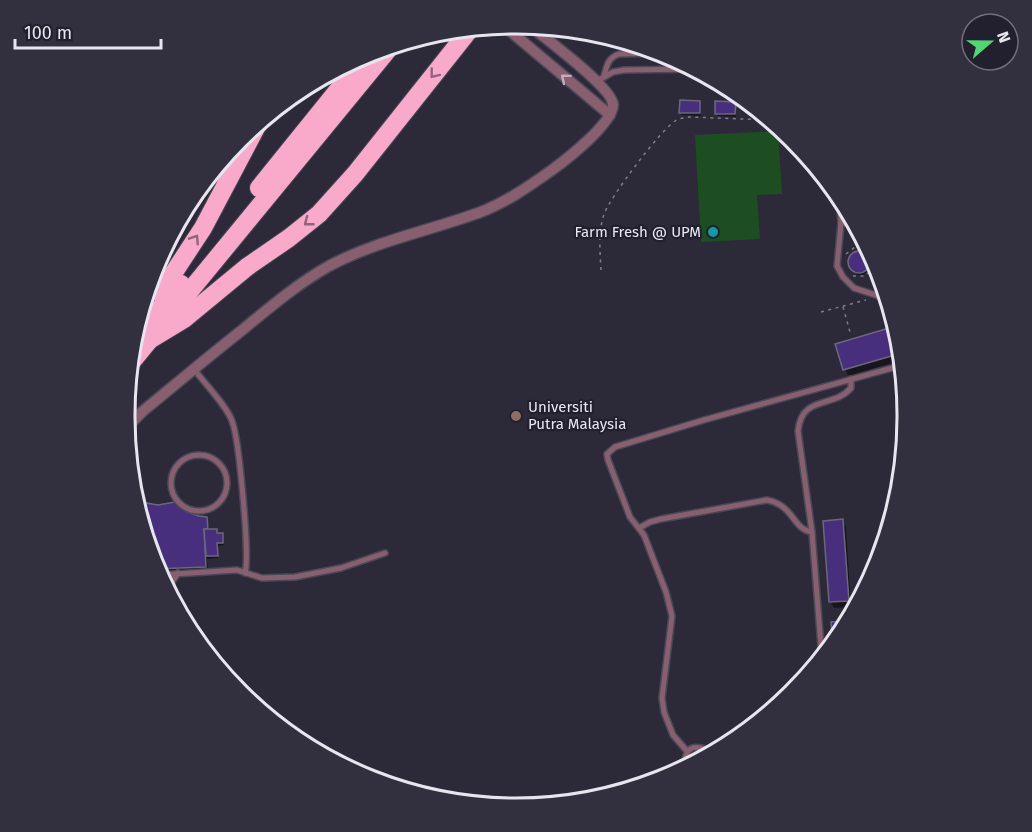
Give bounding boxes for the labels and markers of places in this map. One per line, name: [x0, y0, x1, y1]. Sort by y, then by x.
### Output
place label: Farm Fresh @ UPM: [574, 223, 701, 241]
marker: Farm Fresh @ UPM: [706, 225, 720, 239]
place label: Universiti Putra Malaysia: [528, 398, 626, 433]
marker: Universiti Putra Malaysia: [509, 409, 523, 423]

